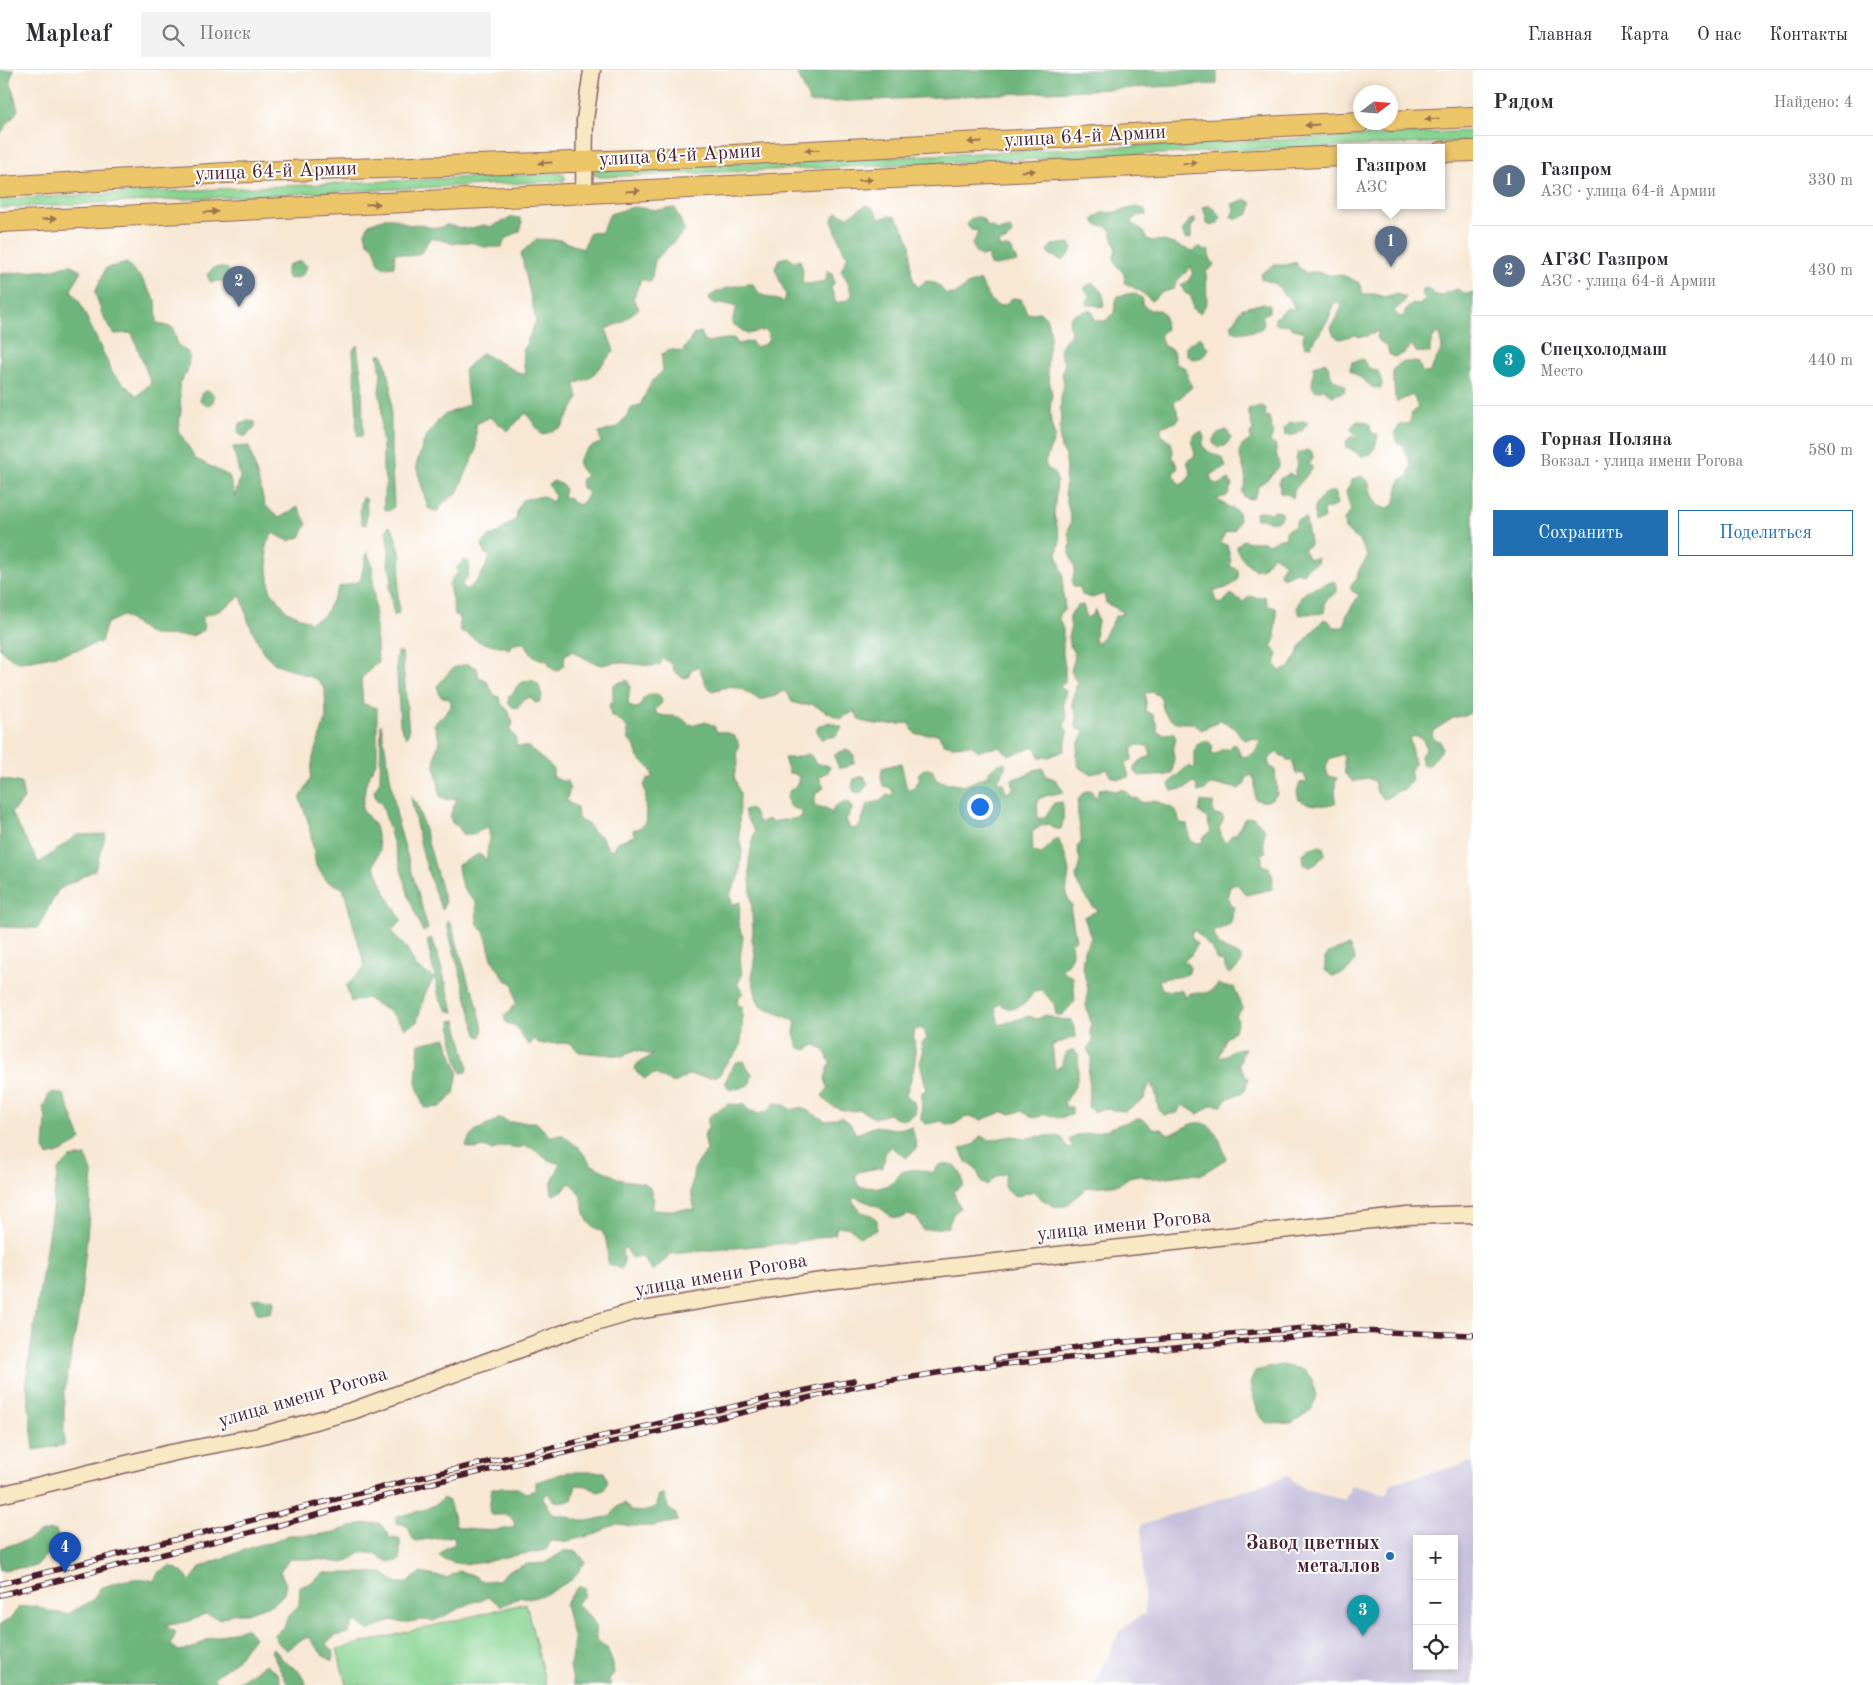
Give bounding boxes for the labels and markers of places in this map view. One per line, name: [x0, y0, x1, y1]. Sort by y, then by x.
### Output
pin: 1: [1375, 226, 1407, 267]
pin: 2: [223, 266, 255, 307]
pin: 4: [49, 1532, 81, 1573]
place label: Завод цветных металлов: [1246, 1534, 1380, 1577]
marker: Завод цветных металлов: [1384, 1550, 1396, 1562]
pin: 3: [1347, 1595, 1379, 1636]

